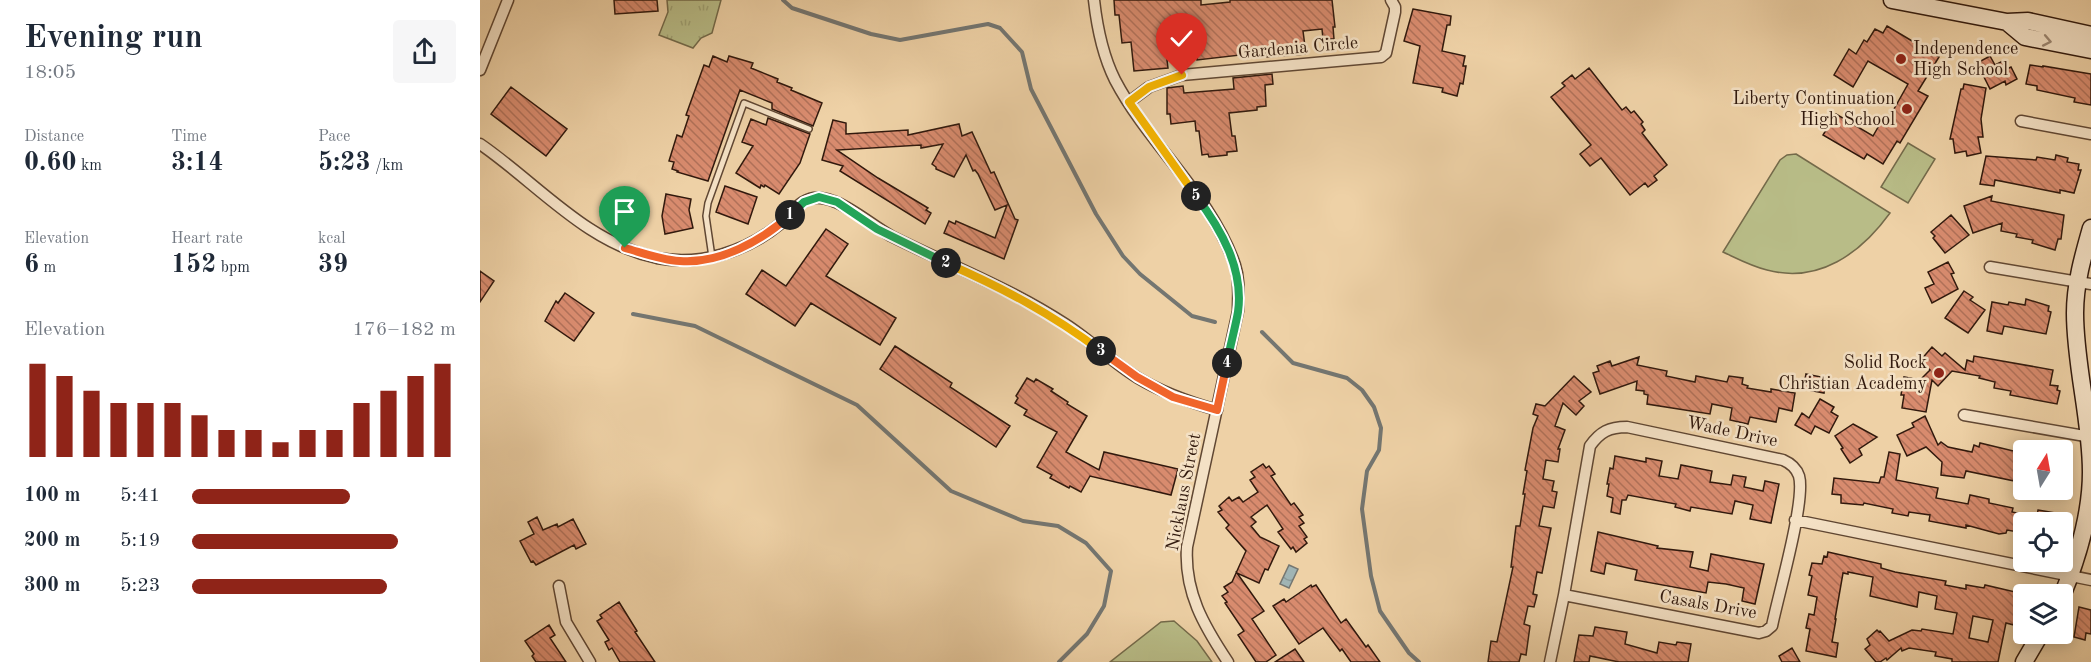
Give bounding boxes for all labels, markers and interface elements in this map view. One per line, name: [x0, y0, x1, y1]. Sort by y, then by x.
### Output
pin: [1156, 13, 1207, 75]
button: share: [393, 20, 456, 83]
text: Evening run: [24, 22, 203, 55]
icon: check: [1165, 22, 1198, 55]
street label: Gardenia Circle: [1237, 34, 1359, 62]
one-way arrow: [2041, 34, 2051, 47]
place label: Independence High School: [1913, 40, 2018, 79]
marker: Independence High School: [1894, 52, 1908, 66]
text: 18:05: [24, 63, 76, 83]
place label: Liberty Continuation High School: [1732, 90, 1895, 129]
marker: Liberty Continuation High School: [1900, 102, 1914, 116]
text: Distance: [24, 129, 84, 145]
text: Time: [171, 129, 207, 145]
text: Pace: [318, 129, 350, 145]
text: 0.60: [24, 150, 77, 176]
text: 3:14: [171, 150, 224, 176]
text: 5:23: [318, 150, 371, 176]
text: km: [77, 158, 102, 174]
text: /km: [371, 158, 403, 174]
pin: 5: [1181, 181, 1211, 211]
pin: [599, 186, 650, 248]
text: 5: [1191, 188, 1201, 204]
icon: arrive: [608, 195, 641, 228]
pin: 1: [775, 200, 805, 230]
text: 1: [785, 207, 795, 223]
text: Elevation: [24, 231, 89, 247]
text: Heart rate: [171, 231, 243, 247]
text: kcal: [318, 231, 346, 247]
pin: 2: [931, 248, 961, 278]
text: 6: [24, 252, 39, 278]
text: 152: [171, 252, 216, 278]
text: 39: [318, 252, 348, 278]
text: 2: [941, 255, 951, 271]
text: m: [39, 260, 56, 276]
text: bpm: [216, 260, 250, 276]
text: Elevation: [24, 320, 105, 340]
text: 176–182 m: [353, 320, 456, 340]
pin: 3: [1086, 336, 1116, 366]
text: 3: [1096, 343, 1106, 359]
pin: 4: [1212, 348, 1242, 378]
place label: Solid Rock Christian Academy: [1778, 354, 1927, 393]
text: 4: [1222, 355, 1232, 371]
marker: Solid Rock Christian Academy: [1932, 366, 1946, 380]
street label: Wade Drive: [1685, 414, 1779, 450]
street label: Nicklaus Street: [1164, 431, 1204, 553]
north arrow: [2013, 440, 2073, 500]
map controls: [2013, 440, 2073, 644]
text: 100 m: [24, 486, 80, 506]
text: 5:41: [120, 486, 160, 506]
button: locate: [2013, 512, 2073, 572]
text: 200 m: [24, 531, 80, 551]
text: 5:19: [120, 531, 160, 551]
text: 300 m: [24, 576, 80, 596]
text: 5:23: [120, 576, 160, 596]
button: layers: [2013, 584, 2073, 644]
street label: Casals Drive: [1658, 588, 1758, 622]

